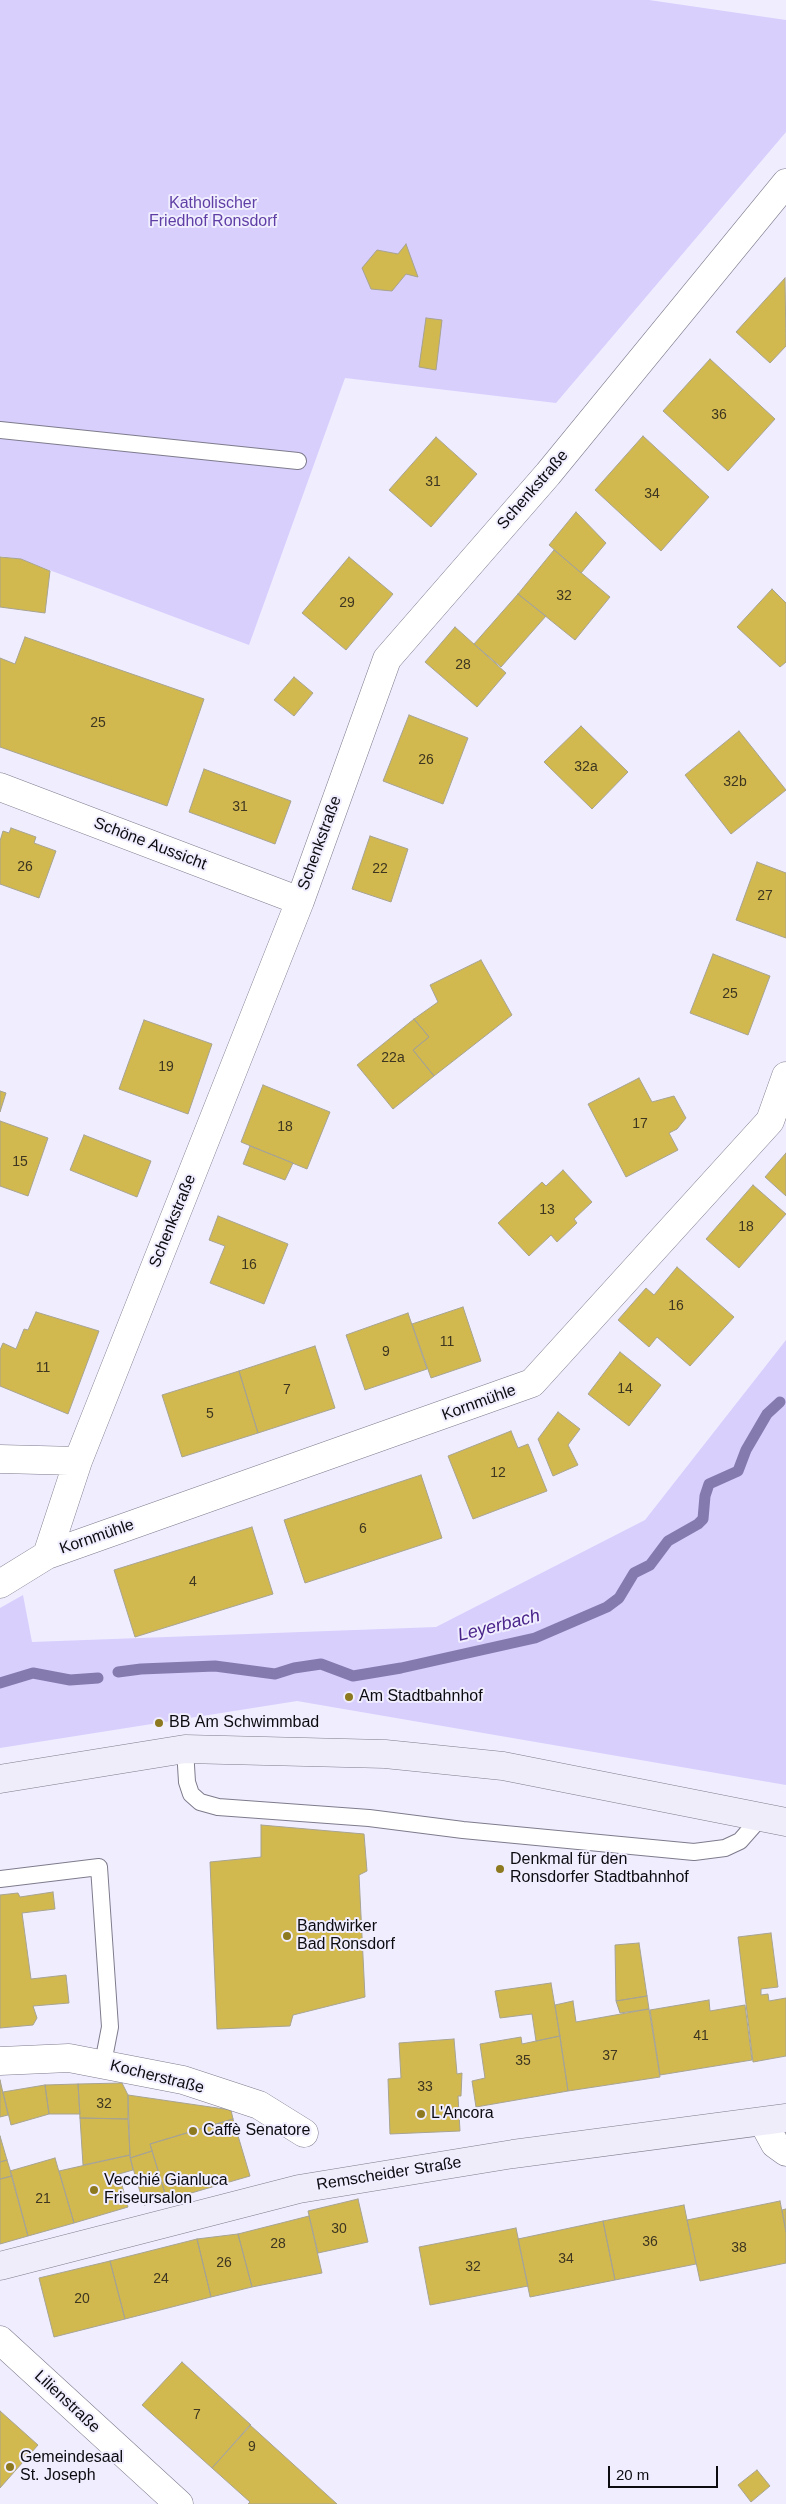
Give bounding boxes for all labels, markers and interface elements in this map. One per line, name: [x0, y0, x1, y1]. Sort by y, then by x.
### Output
park label: Katholischer Friedhof Ronsdorf: [149, 194, 277, 232]
house number: 36: [711, 407, 727, 423]
street label: Schenkstraße: [493, 446, 573, 534]
house number: 31: [425, 474, 441, 490]
house number: 34: [644, 486, 660, 502]
house number: 32: [556, 588, 572, 604]
house number: 29: [339, 595, 355, 611]
house number: 28: [455, 657, 471, 673]
house number: 25: [90, 715, 106, 731]
house number: 26: [418, 752, 434, 768]
house number: 32a: [574, 759, 598, 775]
house number: 32b: [723, 774, 747, 790]
street label: Schenkstraße: [294, 793, 346, 893]
house number: 31: [232, 799, 248, 815]
street label: Schöne Aussicht: [91, 814, 209, 874]
house number: 26: [17, 859, 33, 875]
house number: 22: [372, 861, 388, 877]
house number: 27: [757, 888, 773, 904]
house number: 25: [722, 986, 738, 1002]
house number: 22a: [381, 1050, 405, 1066]
house number: 19: [158, 1059, 174, 1075]
house number: 17: [632, 1116, 648, 1132]
house number: 18: [277, 1119, 293, 1135]
house number: 15: [12, 1154, 28, 1170]
street label: Schenkstraße: [146, 1172, 200, 1270]
house number: 13: [539, 1202, 555, 1218]
house number: 18: [738, 1219, 754, 1235]
house number: 16: [241, 1257, 257, 1273]
house number: 16: [668, 1298, 684, 1314]
house number: 11: [440, 1334, 454, 1350]
house number: 9: [382, 1344, 390, 1360]
house number: 11: [36, 1360, 50, 1376]
street label: Kornmühle: [439, 1381, 519, 1425]
house number: 14: [617, 1381, 633, 1397]
house number: 7: [283, 1382, 291, 1398]
house number: 5: [206, 1406, 214, 1422]
house number: 12: [490, 1465, 506, 1481]
street label: Kornmühle: [57, 1515, 137, 1559]
house number: 6: [359, 1521, 367, 1537]
house number: 4: [189, 1574, 197, 1590]
water label: Leyerbach: [456, 1605, 542, 1647]
place label: Am Stadtbahnhof: [359, 1687, 483, 1707]
marker: Am Stadtbahnhof: [343, 1691, 355, 1703]
place label: BB Am Schwimmbad: [169, 1713, 319, 1733]
marker: BB Am Schwimmbad: [153, 1717, 165, 1729]
place label: Denkmal für den Ronsdorfer Stadtbahnhof: [510, 1850, 689, 1888]
marker: Denkmal für den Ronsdorfer Stadtbahnhof: [494, 1863, 506, 1875]
place label: Bandwirker Bad Ronsdorf: [297, 1917, 395, 1955]
marker: Bandwirker Bad Ronsdorf: [281, 1930, 293, 1942]
house number: 41: [693, 2028, 709, 2044]
house number: 37: [602, 2048, 618, 2064]
house number: 35: [515, 2053, 531, 2069]
street label: Kocherstraße: [108, 2056, 206, 2098]
house number: 33: [417, 2079, 433, 2095]
house number: 32: [96, 2096, 112, 2112]
place label: L'Ancora: [431, 2104, 494, 2124]
marker: L'Ancora: [415, 2108, 427, 2120]
place label: Caffè Senatore: [203, 2121, 310, 2141]
marker: Caffè Senatore: [187, 2125, 199, 2137]
street label: Remscheider Straße: [315, 2153, 463, 2195]
place label: Vecchié Gianluca Friseursalon: [104, 2171, 228, 2209]
marker: Vecchié Gianluca Friseursalon: [88, 2184, 100, 2196]
house number: 21: [35, 2191, 51, 2207]
house number: 30: [331, 2221, 347, 2237]
house number: 36: [642, 2234, 658, 2250]
house number: 28: [270, 2236, 286, 2252]
house number: 38: [731, 2240, 747, 2256]
house number: 34: [558, 2251, 574, 2267]
house number: 26: [216, 2255, 232, 2271]
house number: 32: [465, 2259, 481, 2275]
house number: 24: [153, 2271, 169, 2287]
house number: 20: [74, 2291, 90, 2307]
street label: Lilienstraße: [30, 2367, 104, 2437]
house number: 7: [193, 2407, 201, 2423]
house number: 9: [248, 2439, 256, 2455]
place label: Gemeindesaal St. Joseph: [20, 2448, 123, 2486]
scale bar: [611, 2456, 721, 2488]
marker: Gemeindesaal St. Joseph: [4, 2461, 16, 2473]
text: 20 m: [616, 2466, 649, 2483]

